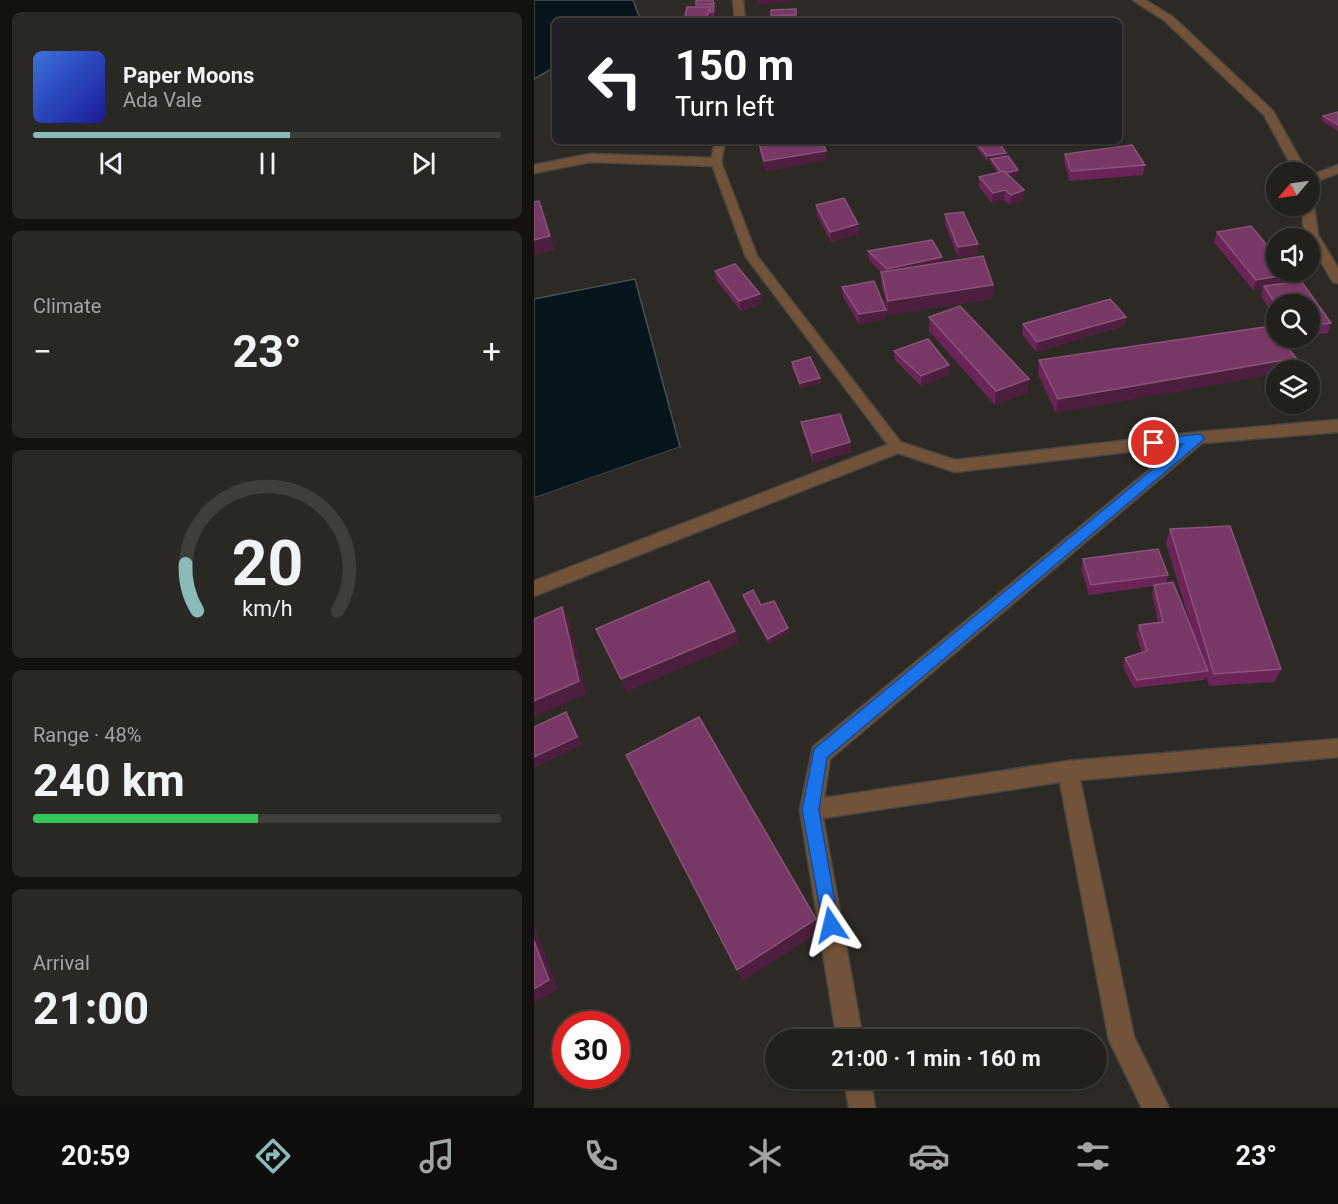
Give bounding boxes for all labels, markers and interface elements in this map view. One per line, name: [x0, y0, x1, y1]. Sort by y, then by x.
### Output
text: 150 m: [675, 41, 794, 90]
icon: left: [576, 42, 654, 120]
text: Paper Moons: [123, 63, 254, 88]
text: Ada Vale: [123, 88, 202, 112]
text: Turn left: [675, 91, 775, 123]
icon: previous: [95, 147, 128, 180]
icon: pause: [251, 147, 284, 180]
icon: next: [407, 147, 440, 180]
north arrow: [1266, 162, 1320, 216]
map controls: [1266, 162, 1320, 414]
button: sound: [1266, 228, 1320, 282]
text: Climate: [33, 294, 101, 318]
button: search: [1266, 294, 1320, 348]
text: 23°: [232, 325, 302, 378]
text: −: [33, 332, 52, 371]
text: +: [482, 332, 501, 371]
button: layers: [1266, 360, 1320, 414]
pin: [1128, 417, 1179, 468]
icon: arrive: [1137, 426, 1170, 459]
text: 20: [231, 527, 303, 600]
text: km/h: [242, 596, 292, 621]
text: Range · 48%: [33, 723, 141, 747]
text: 240 km: [33, 754, 185, 807]
position arrow: [799, 893, 863, 957]
text: Arrival: [33, 951, 90, 975]
text: 21:00: [33, 982, 149, 1035]
speed limit sign: 30: [552, 1011, 630, 1089]
text: 21:00 · 1 min · 160 m: [831, 1046, 1041, 1071]
icon: directions: [252, 1135, 294, 1177]
icon: music: [416, 1135, 458, 1177]
icon: phone: [580, 1135, 622, 1177]
icon: climate: [744, 1135, 786, 1177]
icon: car: [908, 1135, 950, 1177]
icon: filters: [1072, 1135, 1114, 1177]
text: 20:59: [61, 1140, 131, 1172]
text: 23°: [1236, 1140, 1277, 1172]

